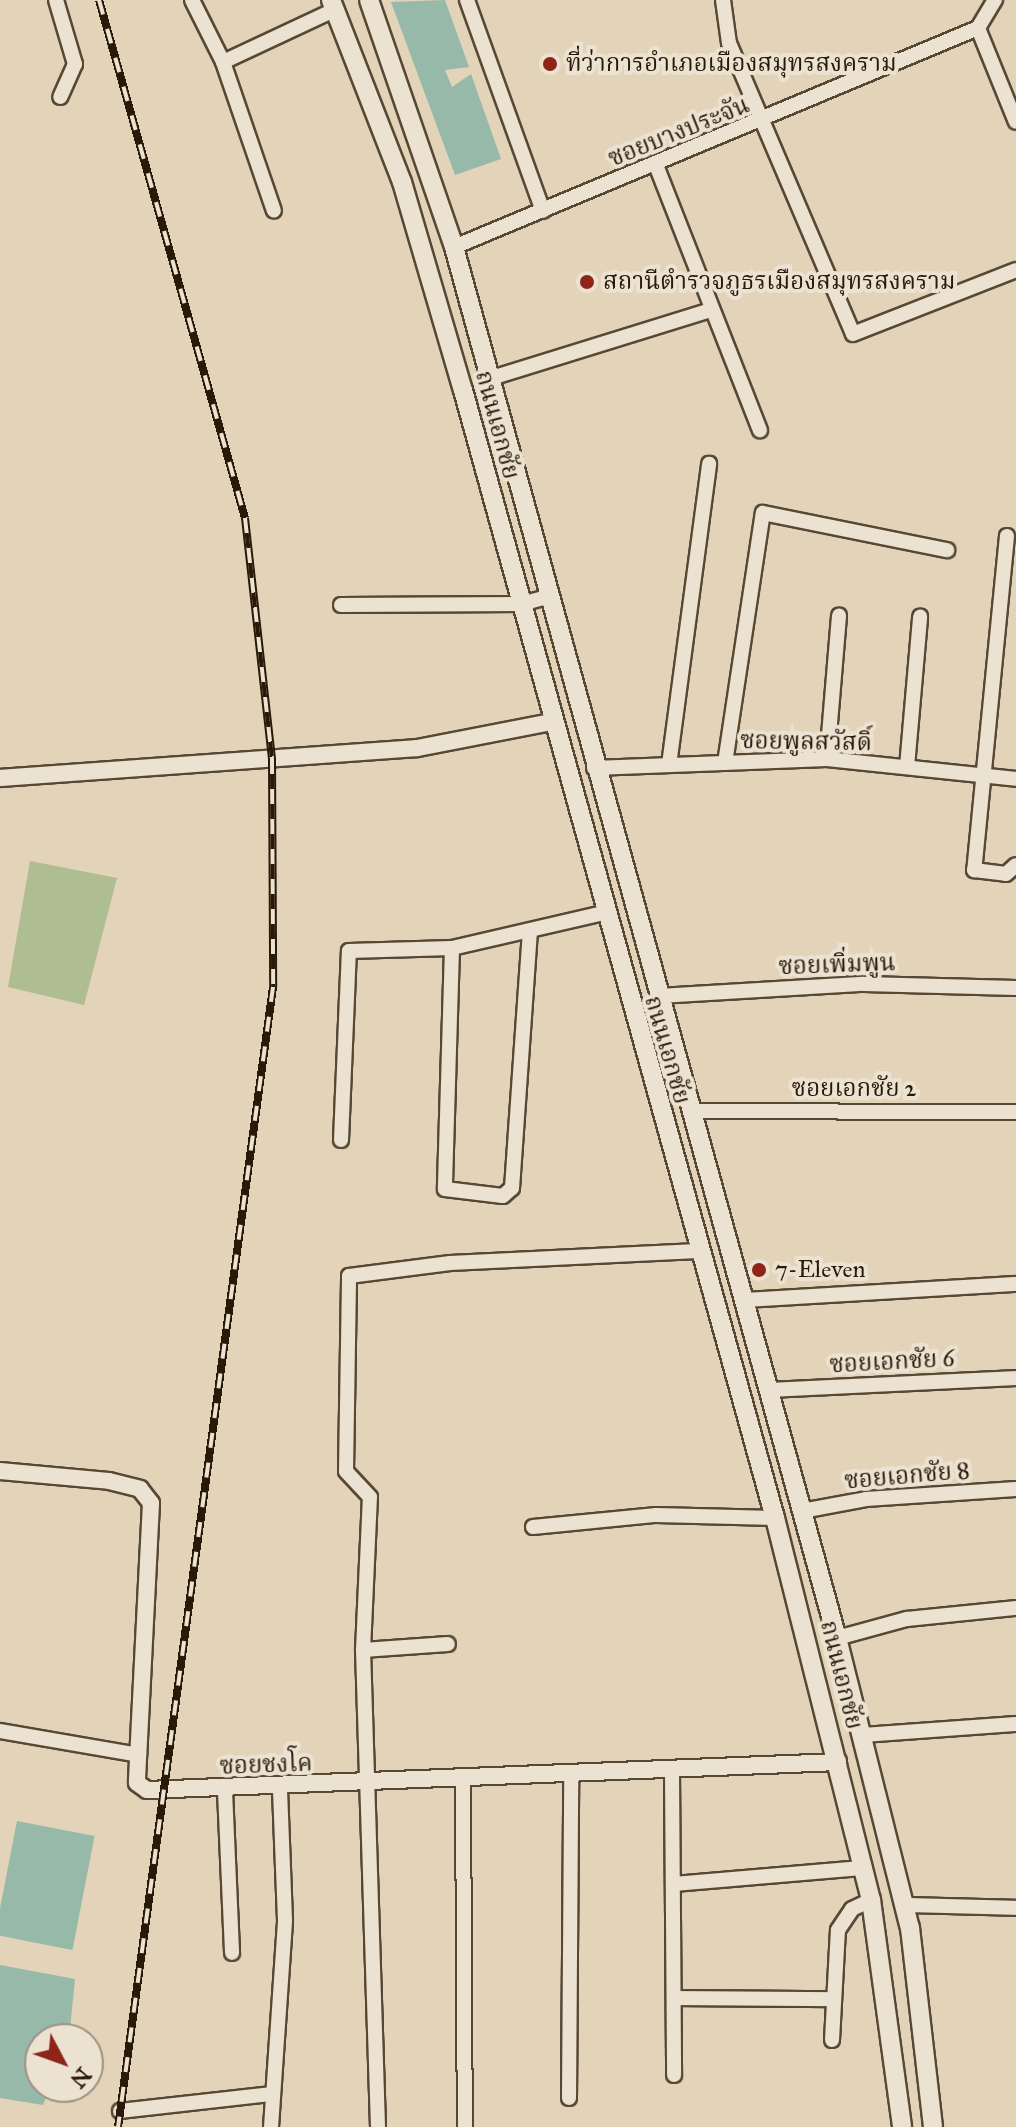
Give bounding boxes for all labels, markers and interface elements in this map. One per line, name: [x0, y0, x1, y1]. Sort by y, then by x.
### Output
place label: ที่ว่าการอำเภอเมืองสมุทรสงคราม: [566, 50, 897, 78]
marker: ที่ว่าการอำเภอเมืองสมุทรสงคราม: [541, 55, 559, 73]
street label: ซอยบางประจัน: [604, 91, 754, 173]
place label: สถานีตำรวจภูธรเมืองสมุทรสงคราม: [603, 268, 955, 296]
marker: สถานีตำรวจภูธรเมืองสมุทรสงคราม: [578, 273, 596, 291]
street label: ถนนเอกชัย: [469, 367, 525, 483]
street label: ซอยพูลสวัสดิ์: [740, 726, 872, 758]
street label: ซอยเพิ่มพูน: [778, 949, 896, 981]
street label: ถนนเอกชัย: [638, 993, 696, 1107]
street label: ซอยเอกชัย 2: [792, 1075, 916, 1103]
place label: 7-Eleven: [775, 1256, 865, 1284]
marker: 7-Eleven: [750, 1261, 768, 1279]
street label: ซอยเอกชัย 6: [829, 1344, 955, 1380]
street label: ซอยเอกชัย 8: [843, 1456, 971, 1496]
street label: ถนนเอกชัย: [814, 1617, 868, 1733]
street label: ซอยชงโค: [219, 1749, 313, 1781]
north arrow: [24, 2023, 104, 2103]
text: N: [65, 2062, 97, 2094]

